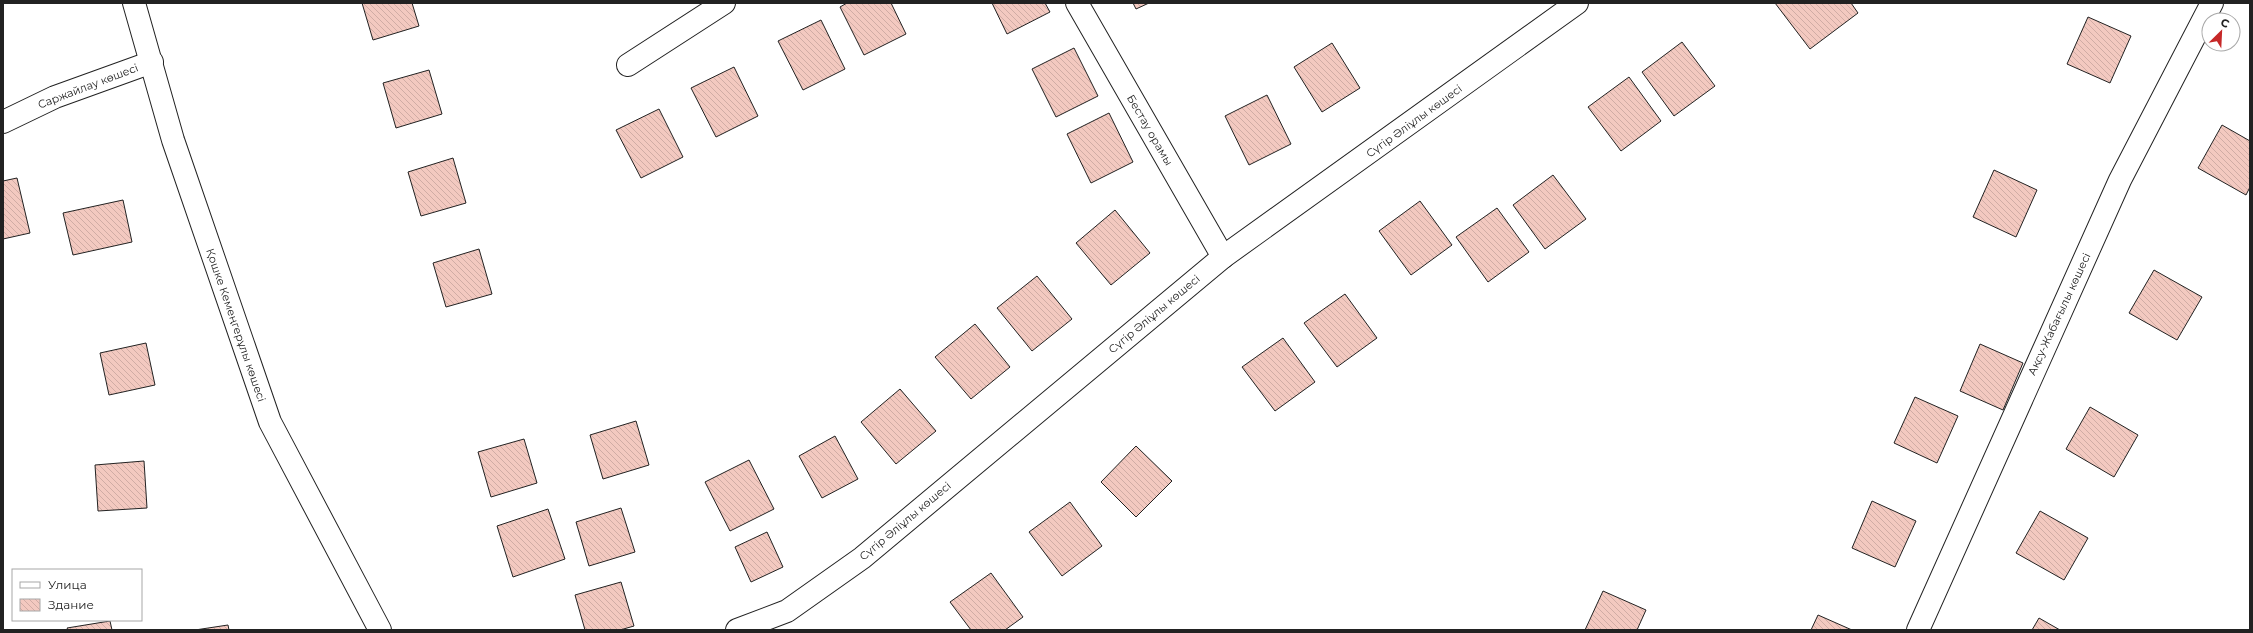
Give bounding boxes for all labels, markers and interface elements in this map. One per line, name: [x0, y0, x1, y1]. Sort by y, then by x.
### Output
north arrow: [2201, 12, 2241, 52]
text: С: [2219, 15, 2232, 31]
street label: Саржайлау көшесі: [36, 60, 140, 112]
street label: Сүгір Әліұлы көшесі: [1363, 81, 1465, 161]
street label: Бестау орамы: [1124, 92, 1176, 168]
street label: Қошке Кемеңгерұлы көшесі: [203, 247, 269, 403]
street label: Ақсу-Жабағылы көшесі: [2024, 251, 2094, 377]
street label: Сүгір Әліұлы көшесі: [1105, 272, 1203, 356]
street label: Сүгір Әліұлы көшесі: [856, 479, 954, 563]
legend: [12, 569, 142, 621]
text: Улица: [48, 577, 87, 592]
text: Здание: [48, 597, 94, 612]

